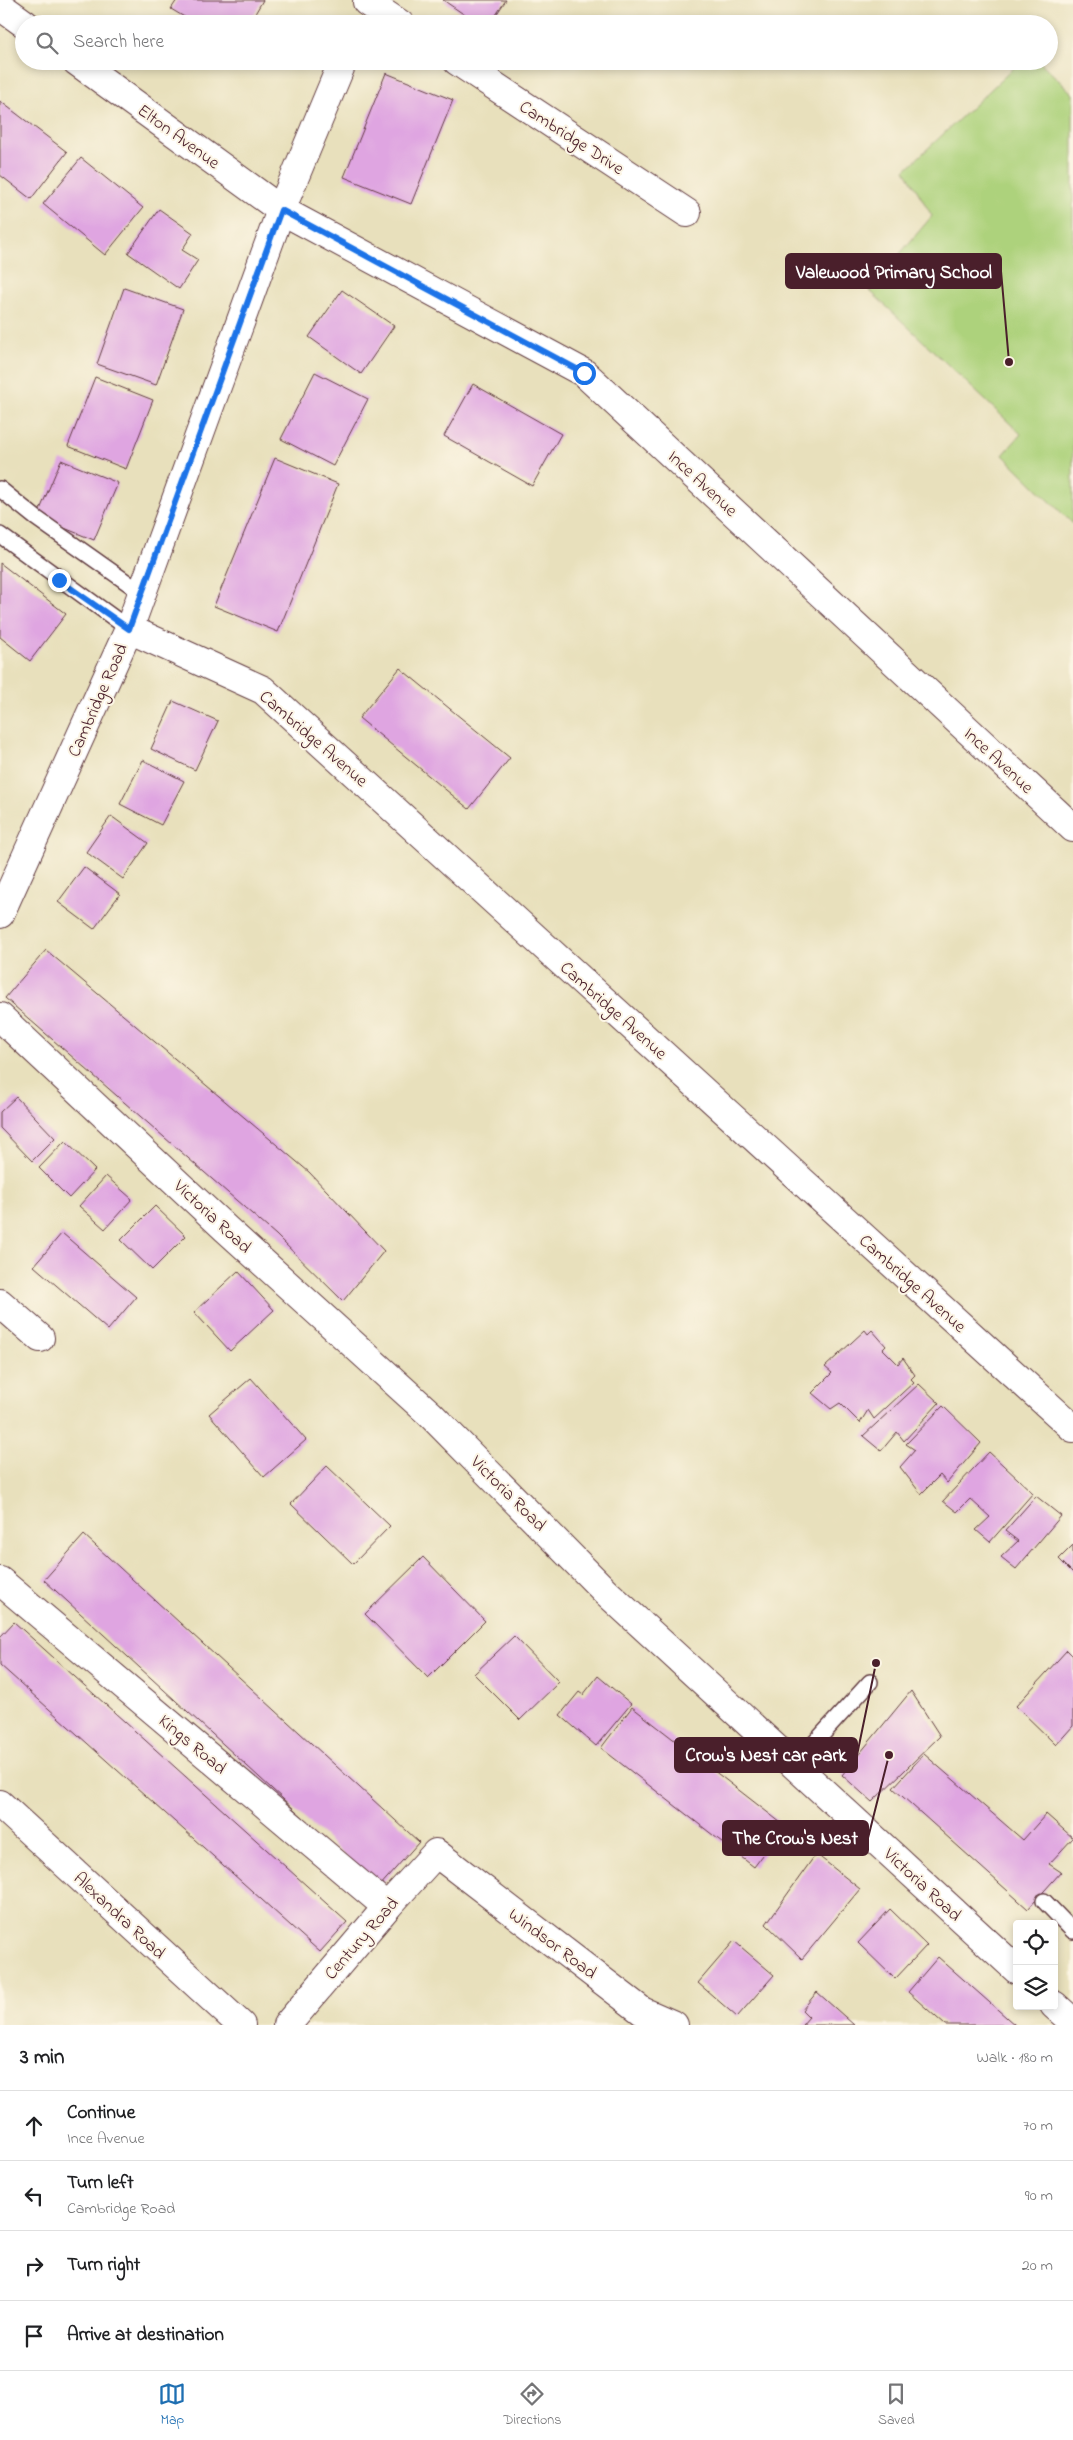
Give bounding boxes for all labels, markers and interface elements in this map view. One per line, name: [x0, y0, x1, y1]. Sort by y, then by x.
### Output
search box: [15, 15, 1058, 70]
icon: search: [33, 29, 61, 57]
text: Search here: [73, 29, 164, 56]
street label: Cambridge Drive: [513, 95, 629, 184]
street label: Elton Avenue: [131, 99, 225, 177]
callout: Valewood Primary School: [786, 254, 1001, 288]
text: Valewood Primary School: [795, 260, 992, 289]
route start: [573, 362, 596, 385]
street label: Ince Avenue: [661, 445, 743, 524]
route end: [48, 569, 71, 592]
street label: Cambridge Road: [62, 640, 136, 762]
street label: Cambridge Avenue: [252, 685, 373, 795]
street label: Ince Avenue: [957, 722, 1039, 801]
street label: Cambridge Avenue: [553, 956, 673, 1068]
street label: Victoria Road: [166, 1174, 256, 1260]
street label: Cambridge Avenue: [852, 1229, 972, 1341]
street label: Victoria Road: [463, 1450, 551, 1538]
street label: Kings Road: [151, 1709, 231, 1783]
callout: Crow's Nest car park: [675, 1738, 857, 1772]
text: Crow's Nest car park: [685, 1743, 847, 1770]
callout: The Crow's Nest: [723, 1821, 868, 1855]
text: The Crow's Nest: [732, 1826, 858, 1853]
street label: Victoria Road: [876, 1842, 966, 1928]
street label: Alexandra Road: [67, 1867, 171, 1966]
street label: Century Road: [319, 1892, 406, 1986]
street label: Windsor Road: [502, 1903, 601, 1987]
map controls: [1013, 1920, 1058, 2010]
button: locate: [1013, 1920, 1058, 1965]
button: layers: [1013, 1965, 1058, 2010]
text: 3 min: [20, 2043, 64, 2073]
text: Walk · 180 m: [976, 2046, 1053, 2070]
text: Continue: [67, 2100, 135, 2127]
icon: ahead: [20, 2112, 48, 2140]
text: 70 m: [1023, 2114, 1053, 2138]
text: Ince Avenue: [67, 2127, 145, 2151]
text: Turn left: [67, 2170, 134, 2197]
icon: left: [20, 2182, 48, 2210]
text: 90 m: [1025, 2184, 1053, 2208]
text: Cambridge Road: [67, 2197, 175, 2221]
icon: right: [20, 2252, 48, 2280]
text: Turn right: [67, 2252, 140, 2279]
text: 20 m: [1022, 2254, 1053, 2278]
icon: arrive: [20, 2322, 48, 2350]
text: Arrive at destination: [67, 2322, 224, 2349]
tab: Map: [158, 2380, 186, 2431]
tab: Directions: [503, 2380, 561, 2431]
tab: Saved: [878, 2380, 915, 2431]

